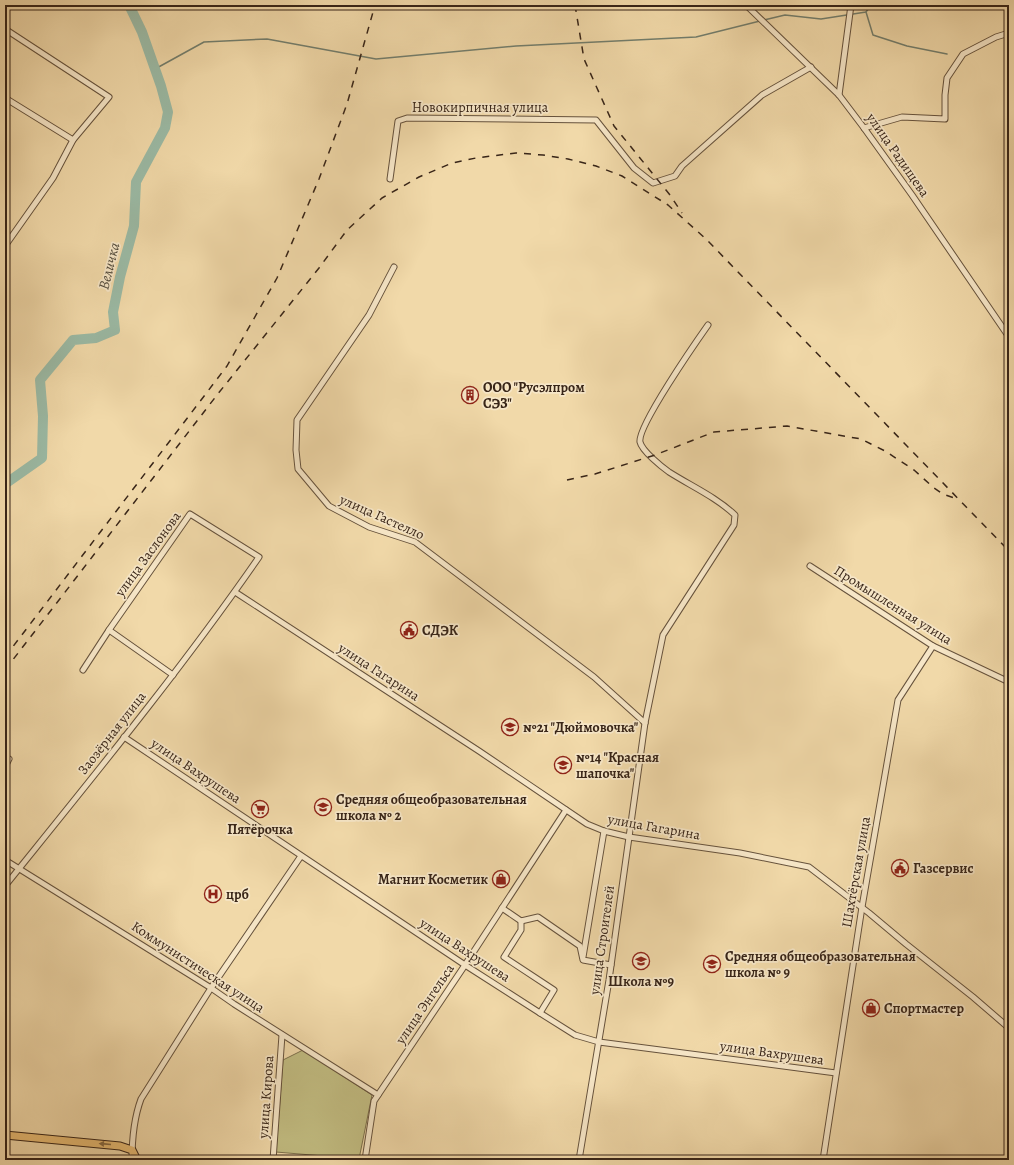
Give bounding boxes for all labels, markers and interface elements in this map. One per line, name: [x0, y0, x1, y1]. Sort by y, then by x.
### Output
street label: Новокирпичная улица: [412, 98, 549, 117]
street label: улица Радищева: [861, 108, 934, 201]
water label: Величка: [94, 240, 124, 292]
place label: ООО "Русэлпром СЭЗ": [483, 378, 585, 413]
building icon: ООО "Русэлпром СЭЗ": [460, 385, 480, 405]
street label: улица Гастелло: [336, 489, 427, 544]
street label: улица Заслонова: [110, 507, 186, 601]
street label: Промышленная улица: [830, 561, 956, 649]
public building icon: СДЭК: [399, 620, 419, 640]
place label: СДЭК: [422, 621, 459, 640]
street label: улица Гагарина: [334, 638, 424, 706]
street label: Заозёрная улица: [74, 687, 151, 778]
school or university icon: №21 "Дюймовочка": [500, 717, 520, 737]
place label: №21 "Дюймовочка": [523, 718, 639, 737]
street label: улица Вахрушева: [146, 733, 245, 808]
place label: №14 "Красная шапочка": [576, 748, 659, 783]
school or university icon: №14 "Красная шапочка": [553, 755, 573, 775]
place label: Средняя общеобразовательная школа № 2: [336, 790, 527, 825]
school or university icon: Средняя общеобразовательная школа № 2: [313, 797, 333, 817]
supermarket icon: Пятёрочка: [250, 799, 270, 819]
street label: улица Гагарина: [605, 809, 702, 845]
street label: Шахтёрская улица: [837, 814, 875, 929]
place label: Пятёрочка: [227, 820, 293, 839]
public building icon: Газсервис: [890, 858, 910, 878]
place label: Газсервис: [913, 859, 974, 878]
shop icon: Магнит Косметик: [491, 869, 511, 889]
place label: Магнит Косметик: [378, 870, 488, 889]
hospital icon: црб: [203, 884, 223, 904]
street label: улица Строителей: [585, 884, 619, 997]
place label: црб: [226, 885, 249, 904]
street label: улица Вахрушева: [415, 913, 515, 987]
street label: Коммунистическая улица: [128, 917, 269, 1018]
place label: Средняя общеобразовательная школа № 9: [725, 947, 916, 982]
school or university icon: Школа №9: [631, 951, 651, 971]
school or university icon: Средняя общеобразовательная школа № 9: [702, 954, 722, 974]
street label: улица Энгельса: [391, 960, 459, 1049]
place label: Школа №9: [608, 972, 674, 991]
shop icon: Спортмастер: [861, 998, 881, 1018]
place label: Спортмастер: [884, 999, 964, 1018]
street label: улица Вахрушева: [718, 1036, 826, 1070]
street label: улица Кирова: [254, 1054, 278, 1140]
one-way arrow: [99, 1141, 111, 1148]

